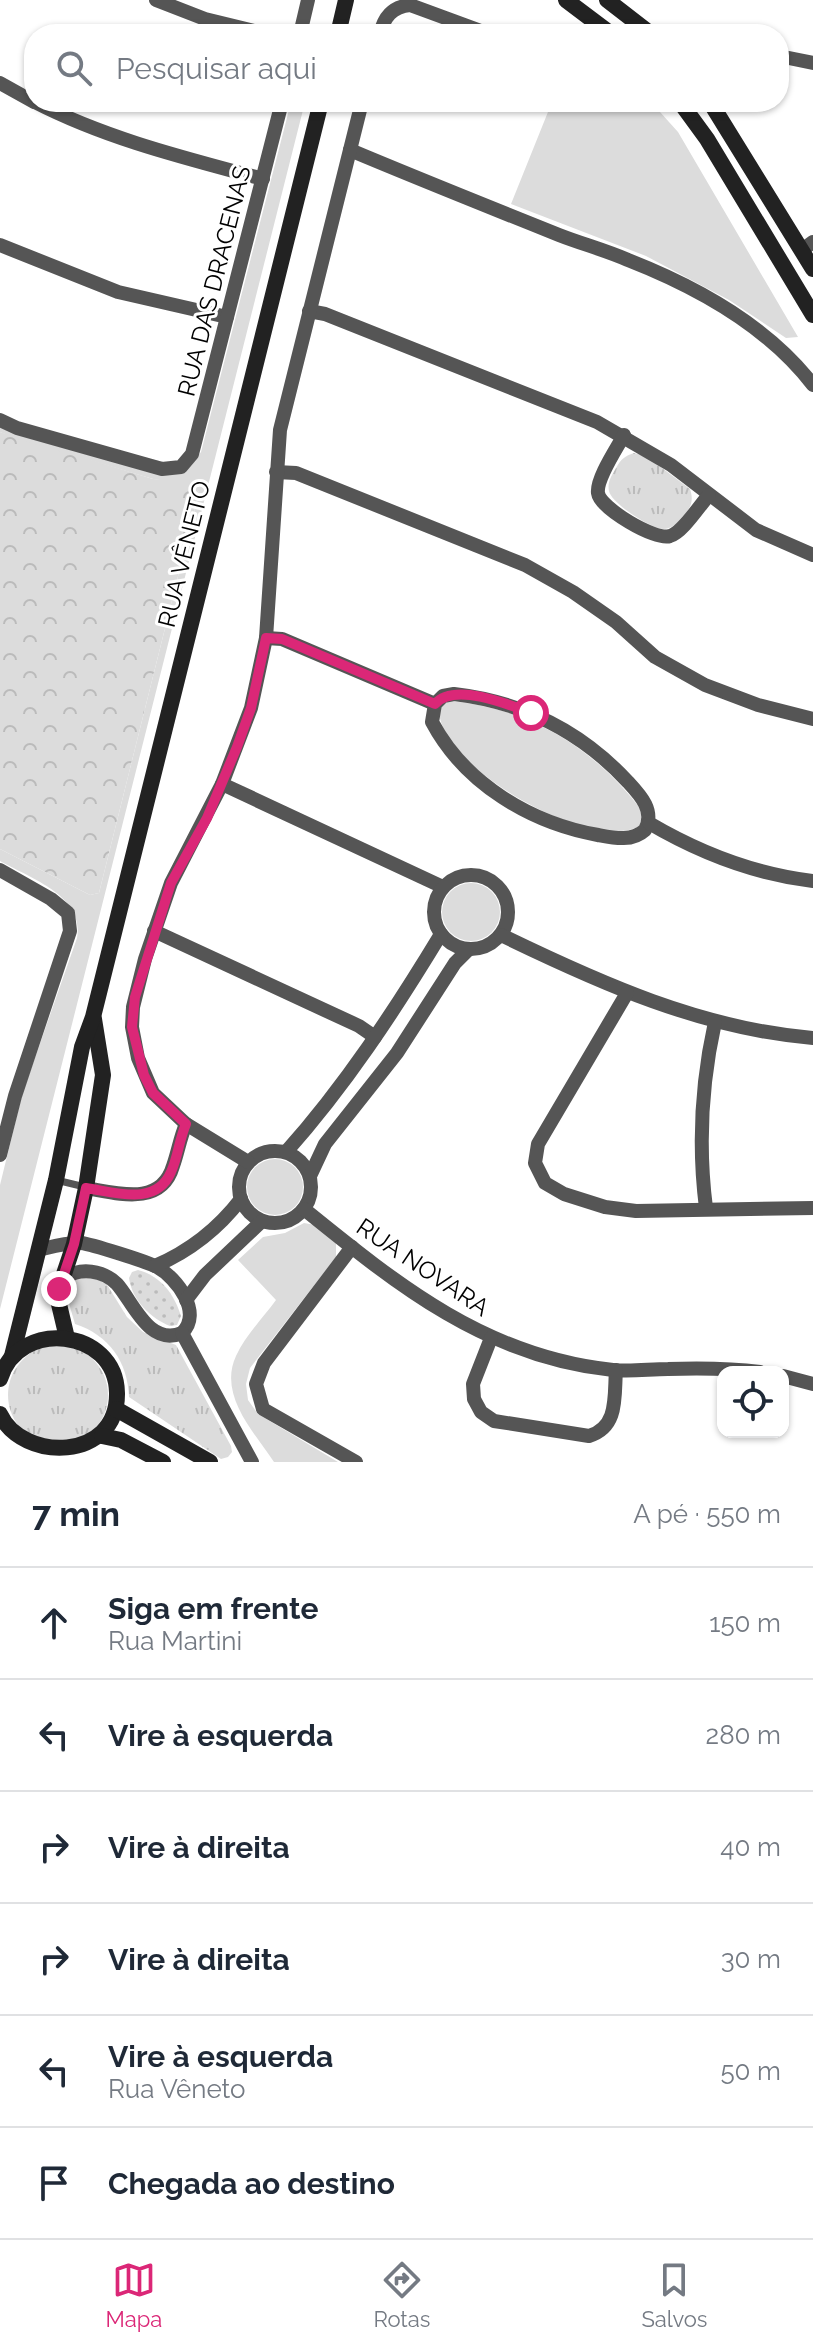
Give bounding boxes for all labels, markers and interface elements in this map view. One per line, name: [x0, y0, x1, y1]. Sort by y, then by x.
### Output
search box: [24, 24, 789, 112]
icon: search: [52, 46, 96, 90]
text: Pesquisar aqui: [116, 51, 317, 86]
street label: RUA DAS DRACENAS: [171, 163, 257, 399]
street label: RUA VÊNETO: [152, 478, 216, 630]
route start: [513, 695, 549, 731]
street label: RUA NOVARA: [351, 1212, 495, 1322]
route end: [41, 1271, 77, 1307]
map controls: [717, 1366, 789, 1438]
button: locate: [717, 1366, 789, 1438]
text: 7 min: [32, 1494, 120, 1534]
text: A pé · 550 m: [633, 1499, 781, 1529]
text: Siga em frente: [108, 1591, 318, 1626]
icon: ahead: [32, 1601, 76, 1645]
text: 150 m: [709, 1608, 781, 1638]
text: Rua Martini: [108, 1626, 242, 1656]
icon: left: [32, 1713, 76, 1757]
text: Vire à esquerda: [108, 1718, 333, 1753]
text: 280 m: [706, 1720, 781, 1750]
icon: right: [32, 1825, 76, 1869]
text: Vire à direita: [108, 1830, 290, 1865]
text: 40 m: [720, 1832, 781, 1862]
icon: right: [32, 1937, 76, 1981]
text: Vire à direita: [108, 1942, 290, 1977]
text: 30 m: [721, 1944, 781, 1974]
text: Vire à esquerda: [108, 2039, 333, 2074]
icon: left: [32, 2049, 76, 2093]
text: 50 m: [720, 2056, 781, 2086]
text: Rua Vêneto: [108, 2074, 246, 2104]
icon: arrive: [32, 2161, 76, 2205]
text: Chegada ao destino: [108, 2166, 395, 2201]
tab: Mapa: [106, 2258, 162, 2332]
tab: Rotas: [373, 2258, 430, 2332]
tab: Salvos: [641, 2258, 707, 2332]

